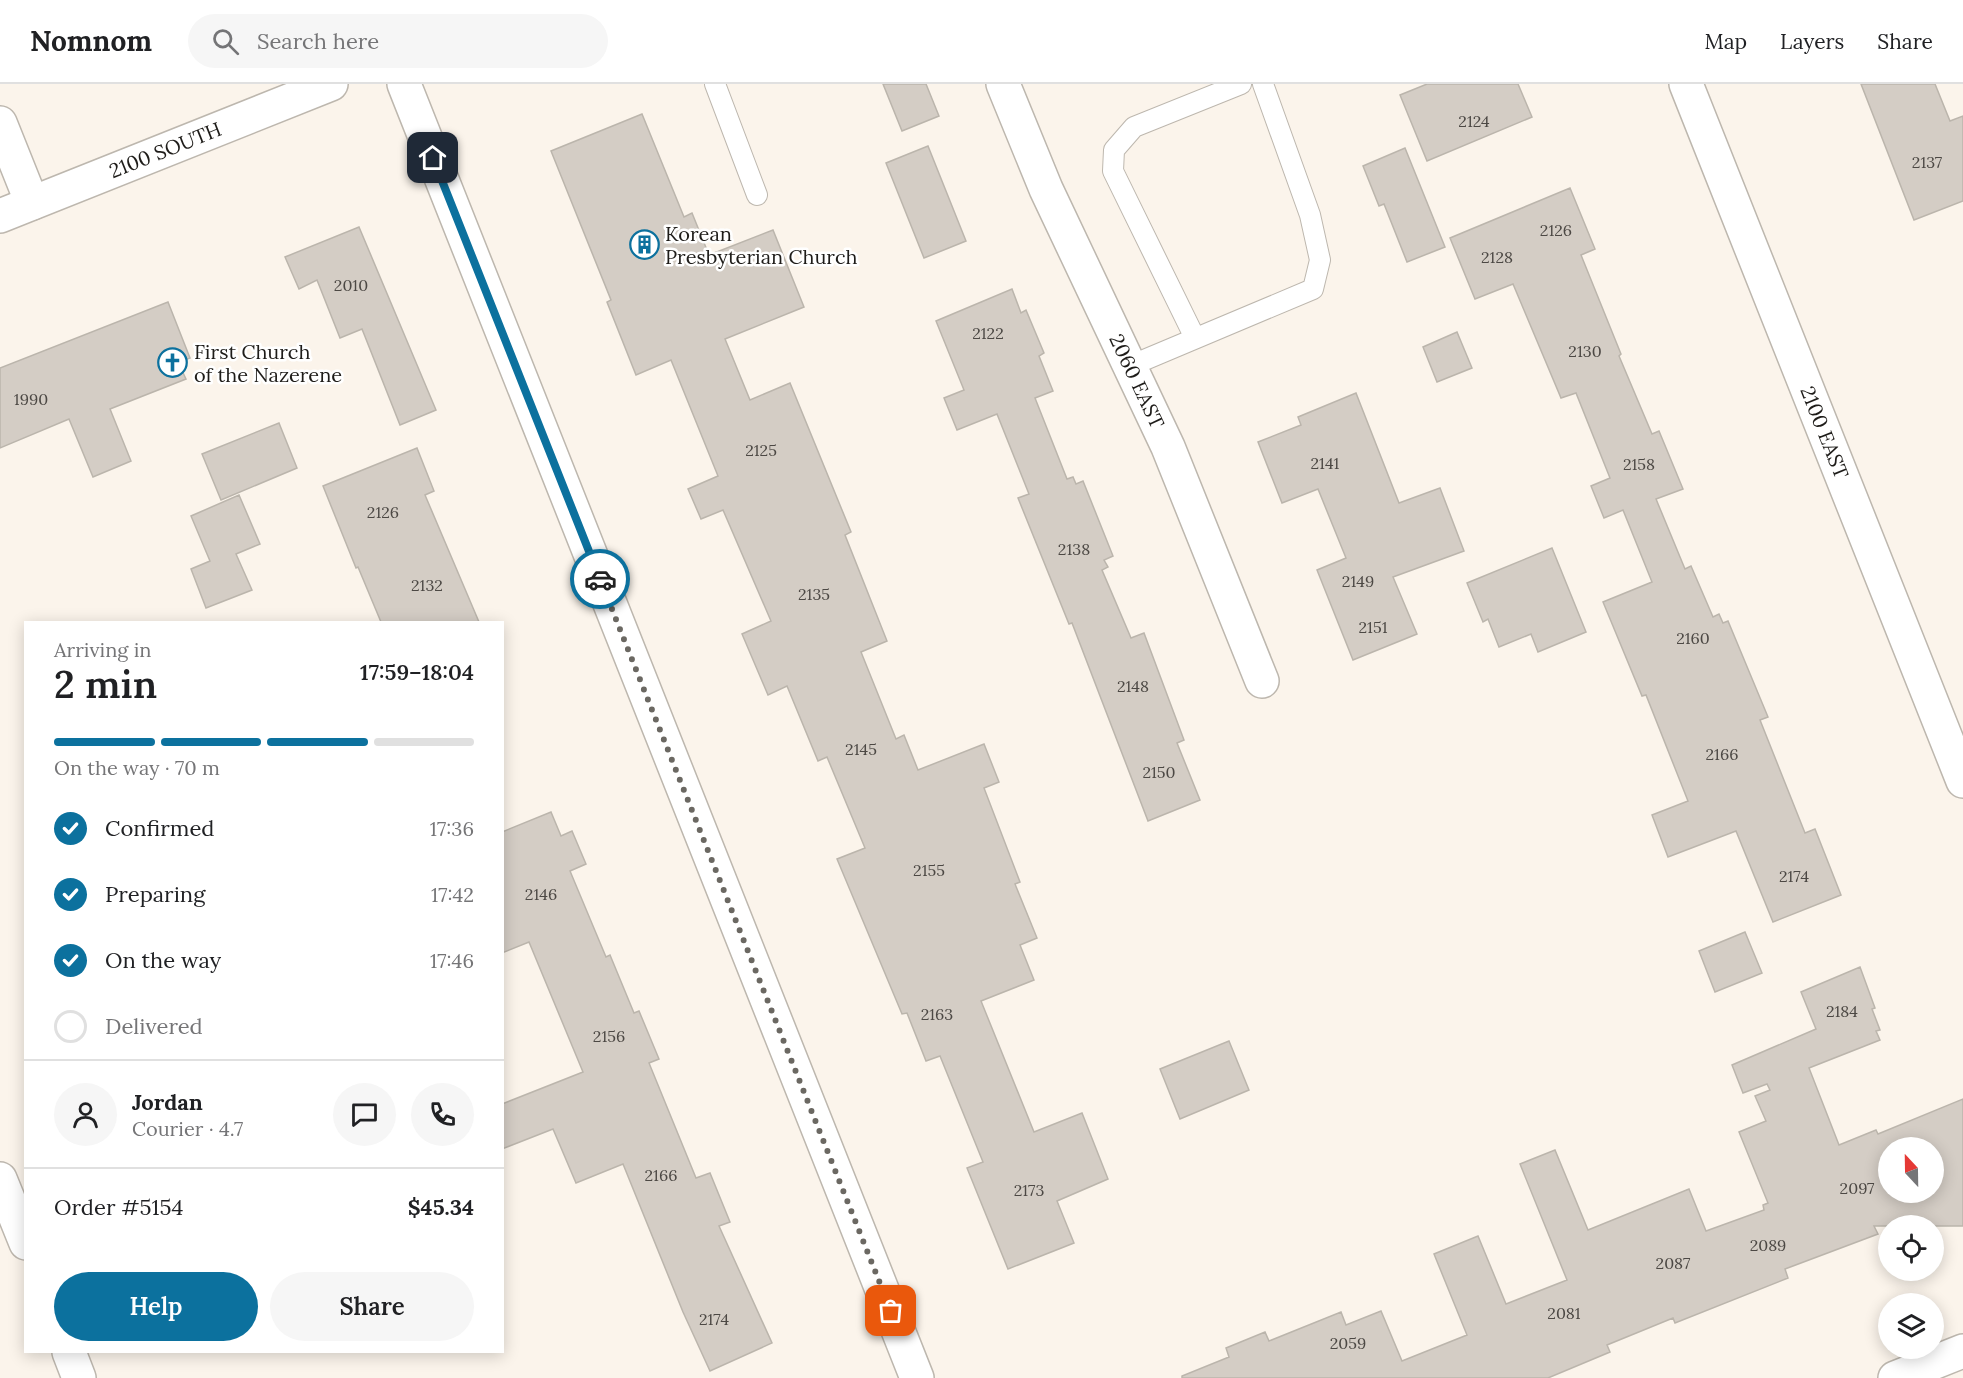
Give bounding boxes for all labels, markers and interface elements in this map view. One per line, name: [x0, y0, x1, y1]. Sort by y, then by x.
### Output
search box: [188, 14, 608, 68]
text: Nomnom: [30, 23, 152, 59]
icon: search: [209, 25, 242, 58]
text: Search here: [257, 27, 379, 55]
text: Map: [1704, 28, 1747, 55]
text: Layers: [1780, 28, 1844, 55]
text: Share: [1877, 28, 1933, 55]
house number: 2124: [1458, 111, 1490, 131]
street label: 2100 SOUTH: [105, 116, 225, 183]
pin: [407, 132, 458, 183]
icon: home: [416, 141, 449, 174]
house number: 2137: [1912, 152, 1943, 172]
house number: 2126: [1540, 220, 1572, 240]
place label: Korean Presbyterian Church: [665, 221, 858, 269]
building icon: Korean Presbyterian Church: [628, 229, 660, 261]
house number: 2128: [1481, 247, 1513, 267]
house number: 2010: [334, 275, 368, 295]
house number: 2122: [972, 323, 1004, 343]
street label: 2060 EAST: [1104, 330, 1170, 432]
place label: First Church of the Nazerene: [194, 339, 342, 387]
house number: 2130: [1568, 341, 1602, 361]
church icon: First Church of the Nazerene: [157, 347, 189, 379]
street label: 2100 EAST: [1795, 382, 1855, 482]
house number: 1990: [14, 389, 48, 409]
house number: 2125: [745, 440, 777, 460]
house number: 2141: [1311, 453, 1340, 473]
house number: 2158: [1623, 454, 1655, 474]
house number: 2126: [367, 502, 399, 522]
house number: 2138: [1058, 539, 1090, 559]
courier: [570, 549, 630, 609]
icon: car: [584, 563, 617, 596]
house number: 2149: [1342, 571, 1374, 591]
house number: 2132: [411, 575, 443, 595]
house number: 2135: [798, 584, 830, 604]
house number: 2151: [1359, 617, 1388, 637]
house number: 2160: [1676, 628, 1710, 648]
text: Arriving in: [54, 637, 151, 662]
text: 17:59–18:04: [360, 658, 474, 686]
text: 2 min: [54, 659, 157, 709]
house number: 2148: [1117, 676, 1149, 696]
house number: 2145: [845, 739, 877, 759]
house number: 2166: [1706, 744, 1738, 764]
text: On the way · 70 m: [54, 755, 220, 780]
house number: 2150: [1142, 762, 1176, 782]
icon: check: [54, 812, 87, 845]
text: Confirmed: [105, 814, 214, 842]
text: 17:36: [430, 816, 474, 841]
house number: 2155: [913, 860, 945, 880]
house number: 2174: [1779, 866, 1809, 886]
icon: check: [54, 878, 87, 911]
text: Preparing: [105, 880, 205, 908]
text: 17:42: [431, 882, 474, 907]
house number: 2146: [525, 884, 557, 904]
icon: check: [54, 944, 87, 977]
text: On the way: [105, 946, 221, 974]
text: 17:46: [430, 948, 474, 973]
house number: 2184: [1826, 1001, 1858, 1021]
house number: 2163: [921, 1004, 953, 1024]
text: Delivered: [105, 1012, 203, 1040]
house number: 2156: [593, 1026, 625, 1046]
button: person: [54, 1083, 117, 1146]
button: chat: [333, 1083, 396, 1146]
button: phone: [411, 1083, 474, 1146]
text: Jordan: [132, 1088, 203, 1116]
text: Courier · 4.7: [132, 1116, 243, 1141]
north arrow: [1878, 1137, 1944, 1203]
map controls: [1878, 1137, 1944, 1359]
house number: 2166: [645, 1165, 677, 1185]
house number: 2097: [1840, 1178, 1875, 1198]
house number: 2173: [1014, 1180, 1044, 1200]
text: Order #5154: [54, 1193, 183, 1221]
text: $45.34: [408, 1193, 474, 1221]
button: locate: [1878, 1215, 1944, 1281]
house number: 2089: [1750, 1235, 1786, 1255]
house number: 2087: [1656, 1253, 1691, 1273]
button: Help: [54, 1272, 258, 1341]
button: Share: [270, 1272, 474, 1341]
pin: [865, 1285, 916, 1336]
button: layers: [1878, 1293, 1944, 1359]
icon: bag: [874, 1294, 907, 1327]
house number: 2081: [1547, 1303, 1581, 1323]
house number: 2174: [699, 1309, 729, 1329]
house number: 2059: [1330, 1333, 1366, 1353]

